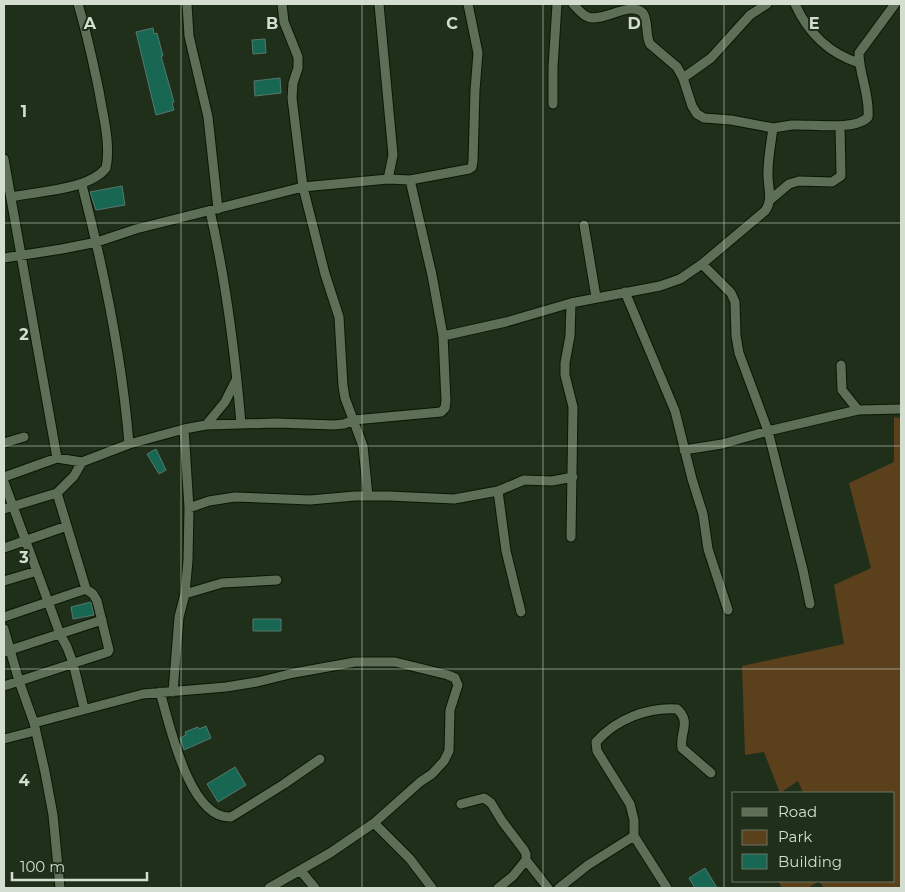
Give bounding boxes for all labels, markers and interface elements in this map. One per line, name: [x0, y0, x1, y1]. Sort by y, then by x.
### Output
text: A: [83, 14, 97, 33]
text: B: [266, 14, 278, 33]
text: C: [446, 14, 458, 33]
text: D: [627, 14, 641, 33]
text: E: [809, 14, 819, 33]
text: 1: [21, 102, 27, 121]
text: 2: [19, 325, 29, 344]
text: 3: [18, 548, 29, 567]
text: 4: [18, 771, 30, 790]
legend: [732, 792, 895, 882]
text: Road: [778, 802, 817, 821]
text: Park: [778, 827, 812, 846]
scale bar: [12, 850, 148, 882]
text: Building: [778, 852, 842, 871]
text: 100 m: [20, 857, 65, 876]

